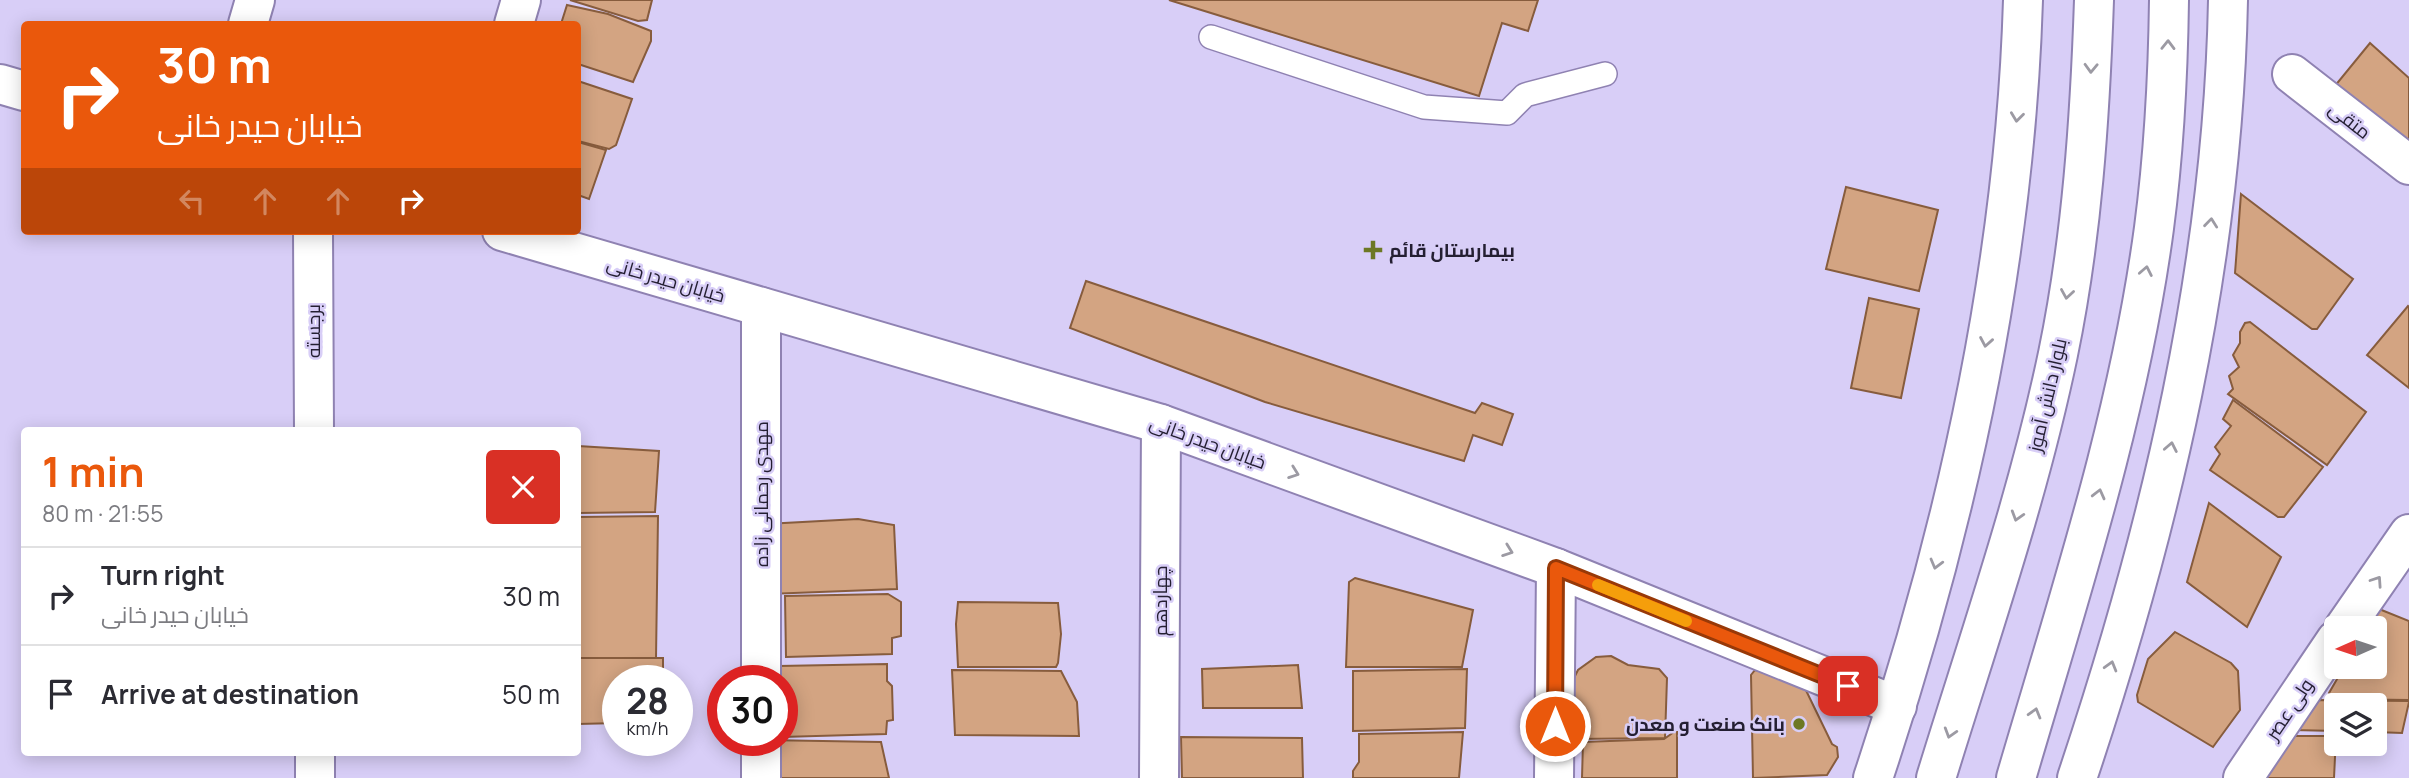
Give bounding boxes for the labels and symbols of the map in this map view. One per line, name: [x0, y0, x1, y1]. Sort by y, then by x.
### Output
one-way arrow: [2161, 40, 2176, 51]
one-way arrow: [2084, 63, 2099, 74]
street label: متقی: [2324, 95, 2376, 145]
one-way arrow: [2010, 111, 2025, 123]
one-way arrow: [2204, 217, 2219, 229]
place label: بیمارستان قائم: [1389, 237, 1515, 264]
marker: بیمارستان قائم: [1363, 240, 1383, 260]
street label: خیابان حیدر خانی: [604, 250, 728, 308]
one-way arrow: [2137, 266, 2152, 278]
one-way arrow: [2060, 288, 2075, 300]
street label: برجسته: [300, 304, 326, 358]
one-way arrow: [1979, 336, 1994, 348]
street label: بلوار دانش آموز: [2021, 336, 2073, 455]
street label: خیابان حیدر خانی: [1146, 409, 1270, 475]
street label: مهدی رحمانی زاده: [748, 421, 774, 567]
one-way arrow: [2163, 441, 2178, 453]
one-way arrow: [1287, 465, 1299, 479]
one-way arrow: [2091, 488, 2105, 500]
one-way arrow: [2010, 509, 2025, 521]
one-way arrow: [1501, 543, 1513, 557]
one-way arrow: [1930, 558, 1944, 570]
street label: چهاردهم: [1147, 566, 1174, 636]
one-way arrow: [2369, 576, 2381, 589]
north arrow: [2324, 616, 2387, 679]
pin: [1818, 656, 1878, 716]
one-way arrow: [2103, 660, 2117, 672]
speed limit sign: 30: [707, 665, 798, 756]
street label: ولی عصر: [2258, 673, 2319, 746]
position arrow: [1518, 689, 1592, 763]
one-way arrow: [2027, 707, 2042, 719]
place label: بانک صنعت و معدن: [1626, 711, 1785, 737]
marker: بانک صنعت و معدن: [1791, 716, 1807, 732]
one-way arrow: [1943, 727, 1958, 739]

